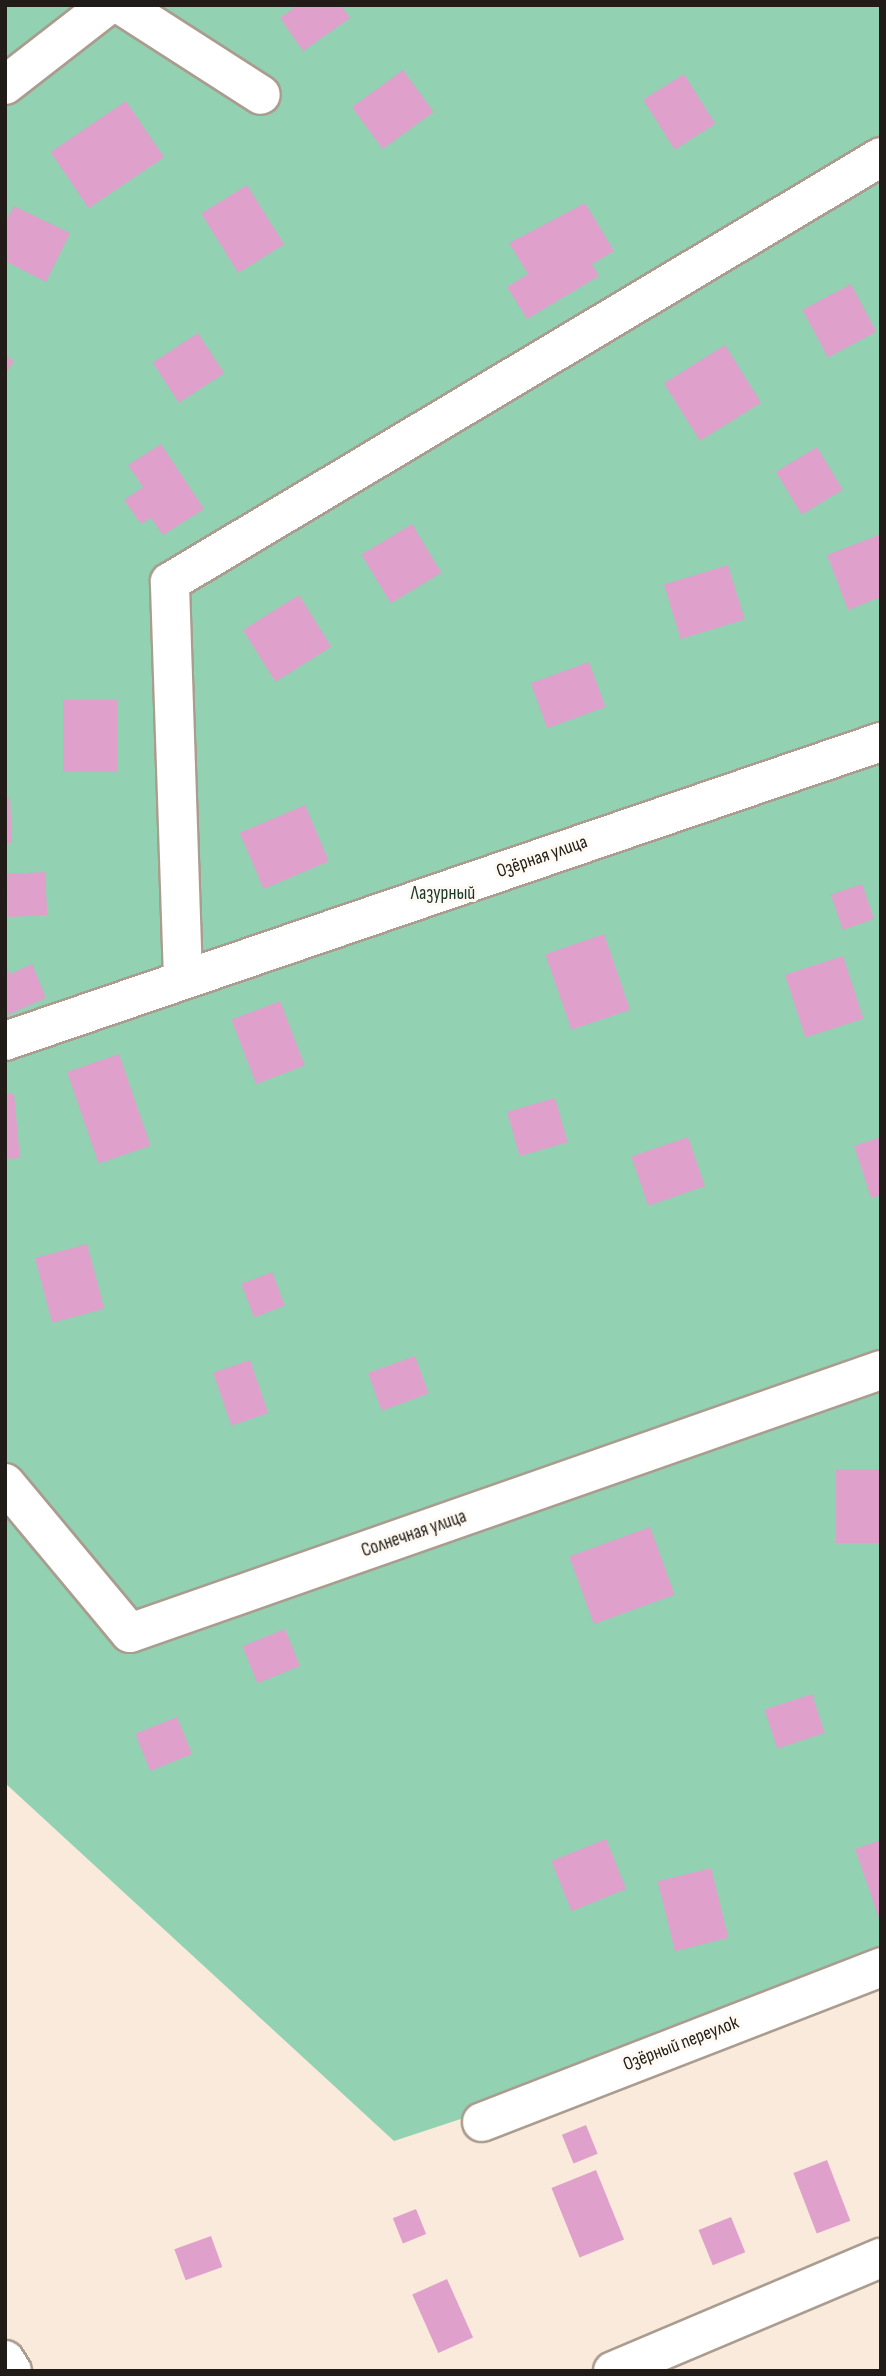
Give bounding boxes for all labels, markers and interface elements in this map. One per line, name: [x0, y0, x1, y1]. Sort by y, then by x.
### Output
street label: Озёрная улица: [494, 831, 590, 883]
park label: Лазурный: [411, 883, 475, 905]
street label: Солнечная улица: [358, 1505, 470, 1563]
street label: Озёрный переулок: [620, 2012, 742, 2076]

